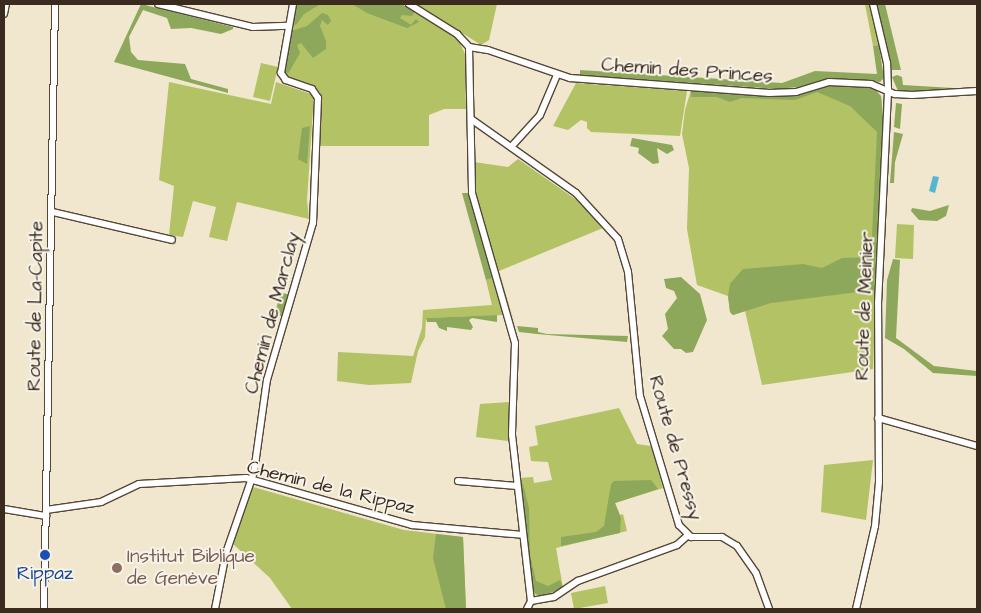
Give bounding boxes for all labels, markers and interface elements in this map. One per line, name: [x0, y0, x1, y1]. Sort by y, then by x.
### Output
street label: Chemin des Princes: [600, 54, 774, 88]
street label: Route de La-Capite: [23, 221, 49, 391]
street label: Chemin de Marclay: [240, 230, 306, 396]
street label: Route de Meinier: [851, 231, 879, 381]
street label: Route de Pressy: [643, 373, 707, 523]
street label: Chemin de la Rippaz: [245, 456, 417, 520]
place label: Institut Biblique de Genève: [127, 546, 255, 590]
marker: Rippaz: [39, 549, 51, 561]
marker: Institut Biblique de Genève: [111, 562, 123, 574]
place label: Rippaz: [17, 563, 73, 585]

